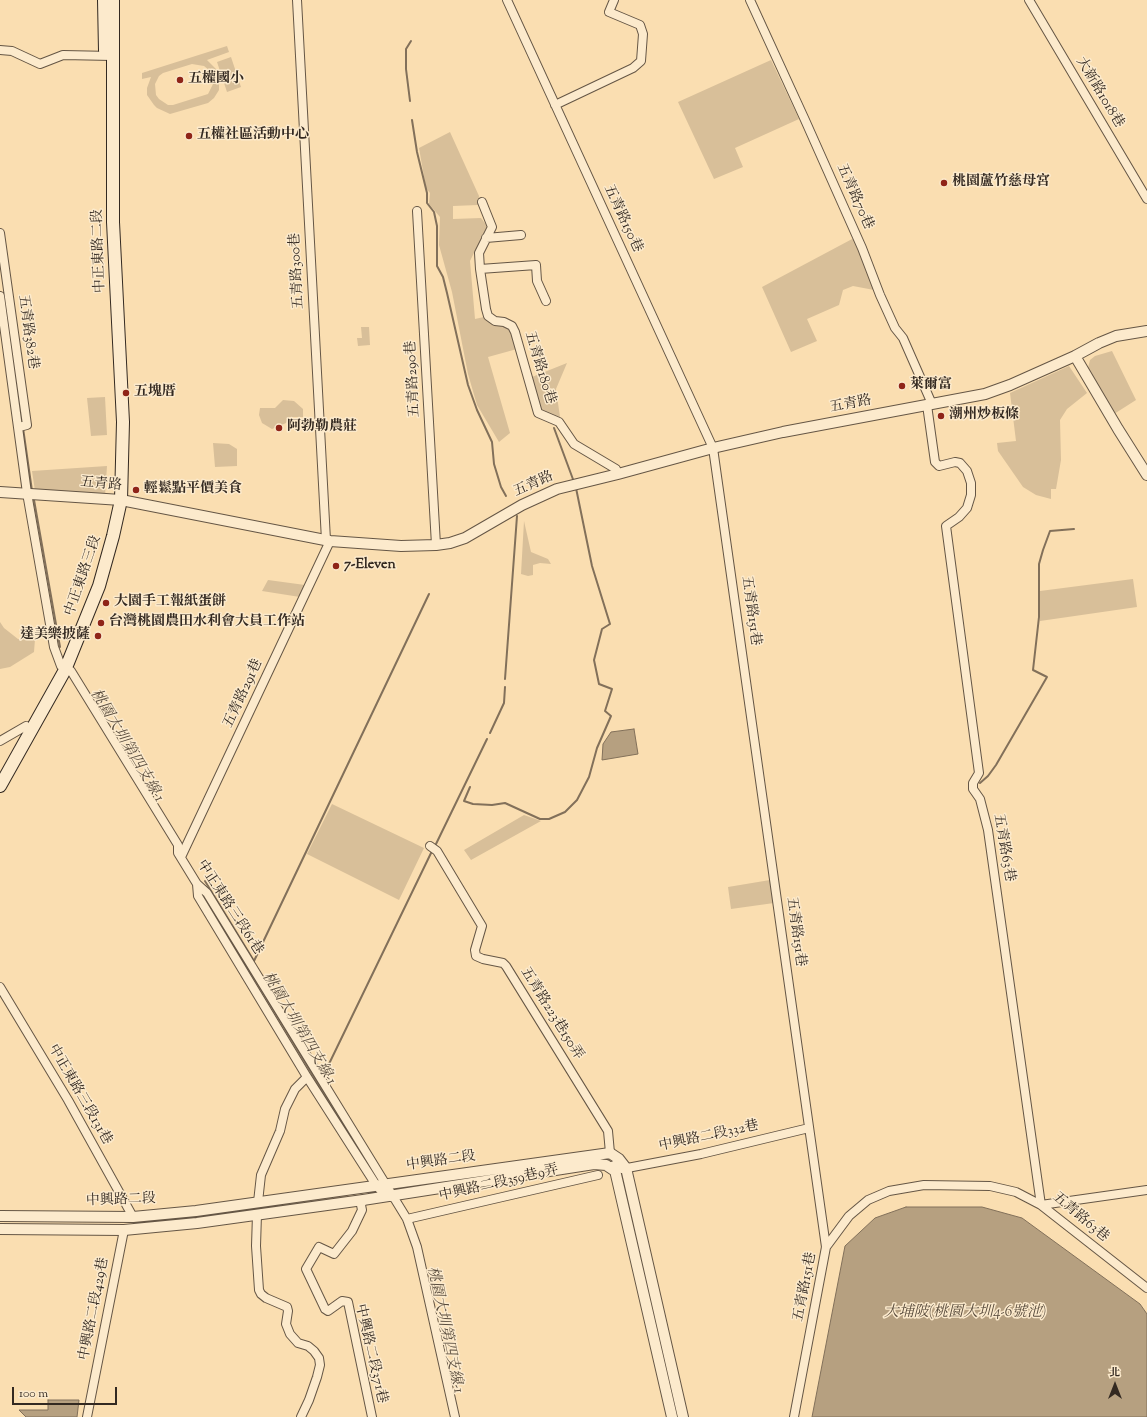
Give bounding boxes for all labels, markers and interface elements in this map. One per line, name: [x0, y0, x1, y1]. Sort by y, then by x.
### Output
street label: 大新路1018巷: [1071, 55, 1127, 131]
place label: 五權國小: [188, 72, 244, 88]
marker: 五權國小: [175, 75, 185, 85]
place label: 五權社區活動中心: [197, 128, 309, 144]
marker: 五權社區活動中心: [184, 131, 194, 141]
street label: 五青路70巷: [832, 162, 876, 232]
place label: 桃園蘆竹慈母宮: [952, 175, 1050, 191]
marker: 桃園蘆竹慈母宮: [939, 178, 949, 188]
street label: 五青路150巷: [599, 182, 645, 256]
street label: 中正東路二段: [90, 209, 110, 293]
street label: 五青路300巷: [288, 232, 308, 310]
street label: 五青路382巷: [13, 294, 41, 370]
street label: 五青路180巷: [520, 330, 558, 406]
street label: 五青路290巷: [404, 340, 424, 418]
place label: 萊爾富: [910, 378, 952, 394]
marker: 萊爾富: [897, 381, 907, 391]
place label: 五塊厝: [134, 385, 176, 401]
marker: 五塊厝: [121, 388, 131, 398]
street label: 五青路: [829, 393, 873, 417]
place label: 潮州炒板條: [949, 408, 1019, 424]
marker: 潮州炒板條: [936, 411, 946, 421]
place label: 阿勃勒農莊: [287, 420, 357, 436]
marker: 阿勃勒農莊: [274, 423, 284, 433]
street label: 五青路: [511, 469, 557, 501]
street label: 五青路: [79, 475, 123, 495]
place label: 輕鬆點平價美食: [144, 482, 242, 498]
marker: 輕鬆點平價美食: [131, 485, 141, 495]
street label: 中正東路三段: [62, 534, 106, 618]
place label: 7-Eleven: [344, 558, 396, 574]
marker: 7-Eleven: [331, 561, 341, 571]
street label: 五青路151巷: [737, 575, 763, 647]
place label: 大園手工報紙蛋餅: [114, 595, 226, 611]
marker: 大園手工報紙蛋餅: [101, 598, 111, 608]
place label: 台灣桃園農田水利會大員工作站: [109, 615, 305, 631]
marker: 台灣桃園農田水利會大員工作站: [96, 618, 106, 628]
place label: 達美樂披薩: [20, 628, 90, 644]
marker: 達美樂披薩: [93, 631, 103, 641]
street label: 五青路291巷: [221, 657, 267, 731]
water label: 桃園大圳第四支線-1: [85, 686, 167, 806]
street label: 五青路63巷: [989, 813, 1017, 883]
street label: 中正東路三段61巷: [192, 857, 266, 959]
street label: 五青路151巷: [782, 896, 808, 968]
street label: 五青路223巷150弄: [516, 965, 586, 1063]
water label: 桃園大圳第四支線-1: [257, 969, 339, 1089]
street label: 中正東路三段131巷: [43, 1042, 115, 1148]
street label: 中興路二段332巷: [657, 1118, 761, 1156]
street label: 中興路二段: [405, 1149, 477, 1175]
street label: 中興路二段359巷9弄: [438, 1162, 560, 1206]
street label: 五青路63巷: [1048, 1190, 1112, 1246]
street label: 中興路二段: [86, 1191, 156, 1211]
street label: 五青路151巷: [791, 1251, 821, 1323]
street label: 中興路二段429巷: [77, 1256, 113, 1362]
water label: 桃園大圳第四支線-1: [422, 1265, 466, 1395]
street label: 中興路二段371巷: [350, 1303, 390, 1405]
water label: 大埔陂(桃園大圳4-6號池): [884, 1304, 1046, 1322]
north arrow: [1095, 1365, 1135, 1405]
text: 北: [1110, 1365, 1121, 1381]
scale bar: [14, 1379, 119, 1405]
text: 100 m: [19, 1385, 48, 1403]

